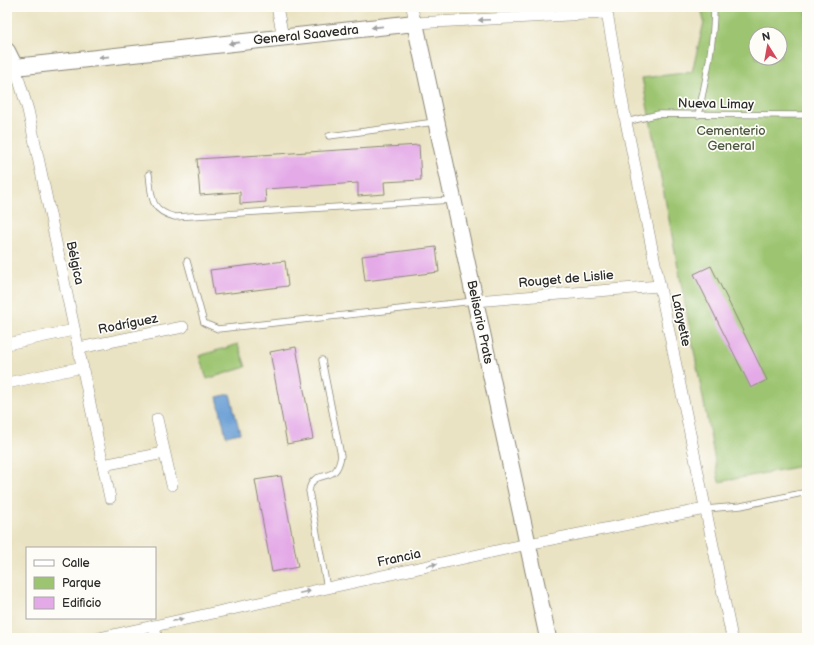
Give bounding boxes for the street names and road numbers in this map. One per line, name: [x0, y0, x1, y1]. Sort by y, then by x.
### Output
street label: General Saavedra: [252, 21, 360, 49]
street label: Nueva Limay: [678, 95, 754, 113]
street label: Bélgica: [63, 240, 87, 286]
street label: Rouget de Lislie: [518, 267, 615, 291]
street label: Belisario Prats: [463, 279, 497, 366]
street label: Lafayette: [668, 292, 694, 348]
street label: Rodríguez: [97, 310, 160, 338]
street label: Francia: [376, 546, 422, 570]

